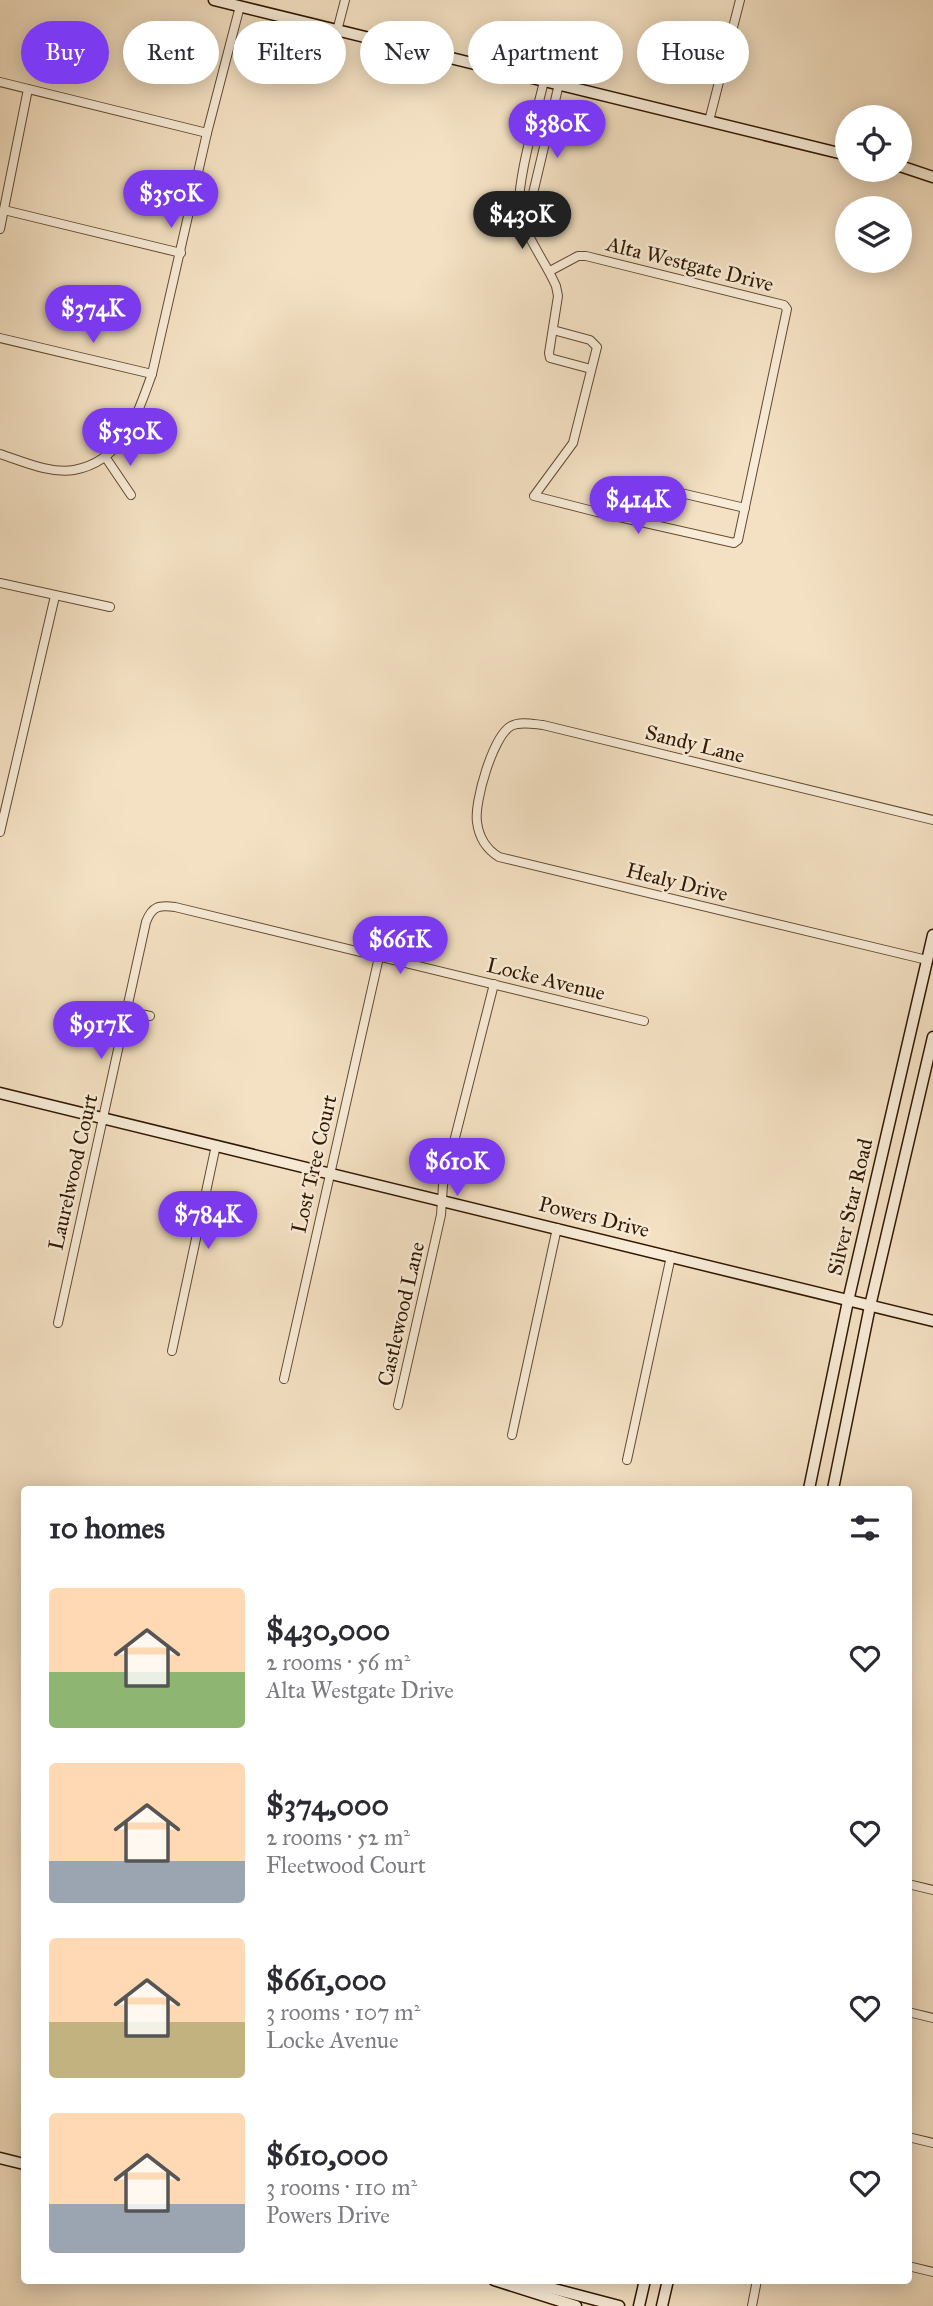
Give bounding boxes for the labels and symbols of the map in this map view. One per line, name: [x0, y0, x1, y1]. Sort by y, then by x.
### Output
pin: $380K: [508, 100, 606, 160]
pin: $350K: [122, 170, 220, 230]
pin: $430K: [473, 191, 571, 251]
street label: Alta Westgate Drive: [603, 230, 777, 297]
pin: $374K: [44, 286, 142, 345]
pin: $530K: [81, 408, 179, 468]
pin: $414K: [589, 476, 687, 536]
street label: Sandy Lane: [643, 719, 748, 769]
street label: Healy Drive: [623, 857, 731, 907]
pin: $661K: [351, 916, 449, 976]
street label: Locke Avenue: [484, 952, 608, 1006]
pin: $917K: [52, 1002, 150, 1061]
street label: Laurelwood Court: [42, 1091, 104, 1253]
street label: Lost Tree Court: [285, 1092, 343, 1236]
street label: Silver Star Road: [822, 1136, 878, 1278]
pin: $610K: [408, 1138, 506, 1198]
street label: Powers Drive: [536, 1191, 652, 1243]
pin: $784K: [159, 1192, 257, 1251]
street label: Castlewood Lane: [372, 1239, 430, 1389]

